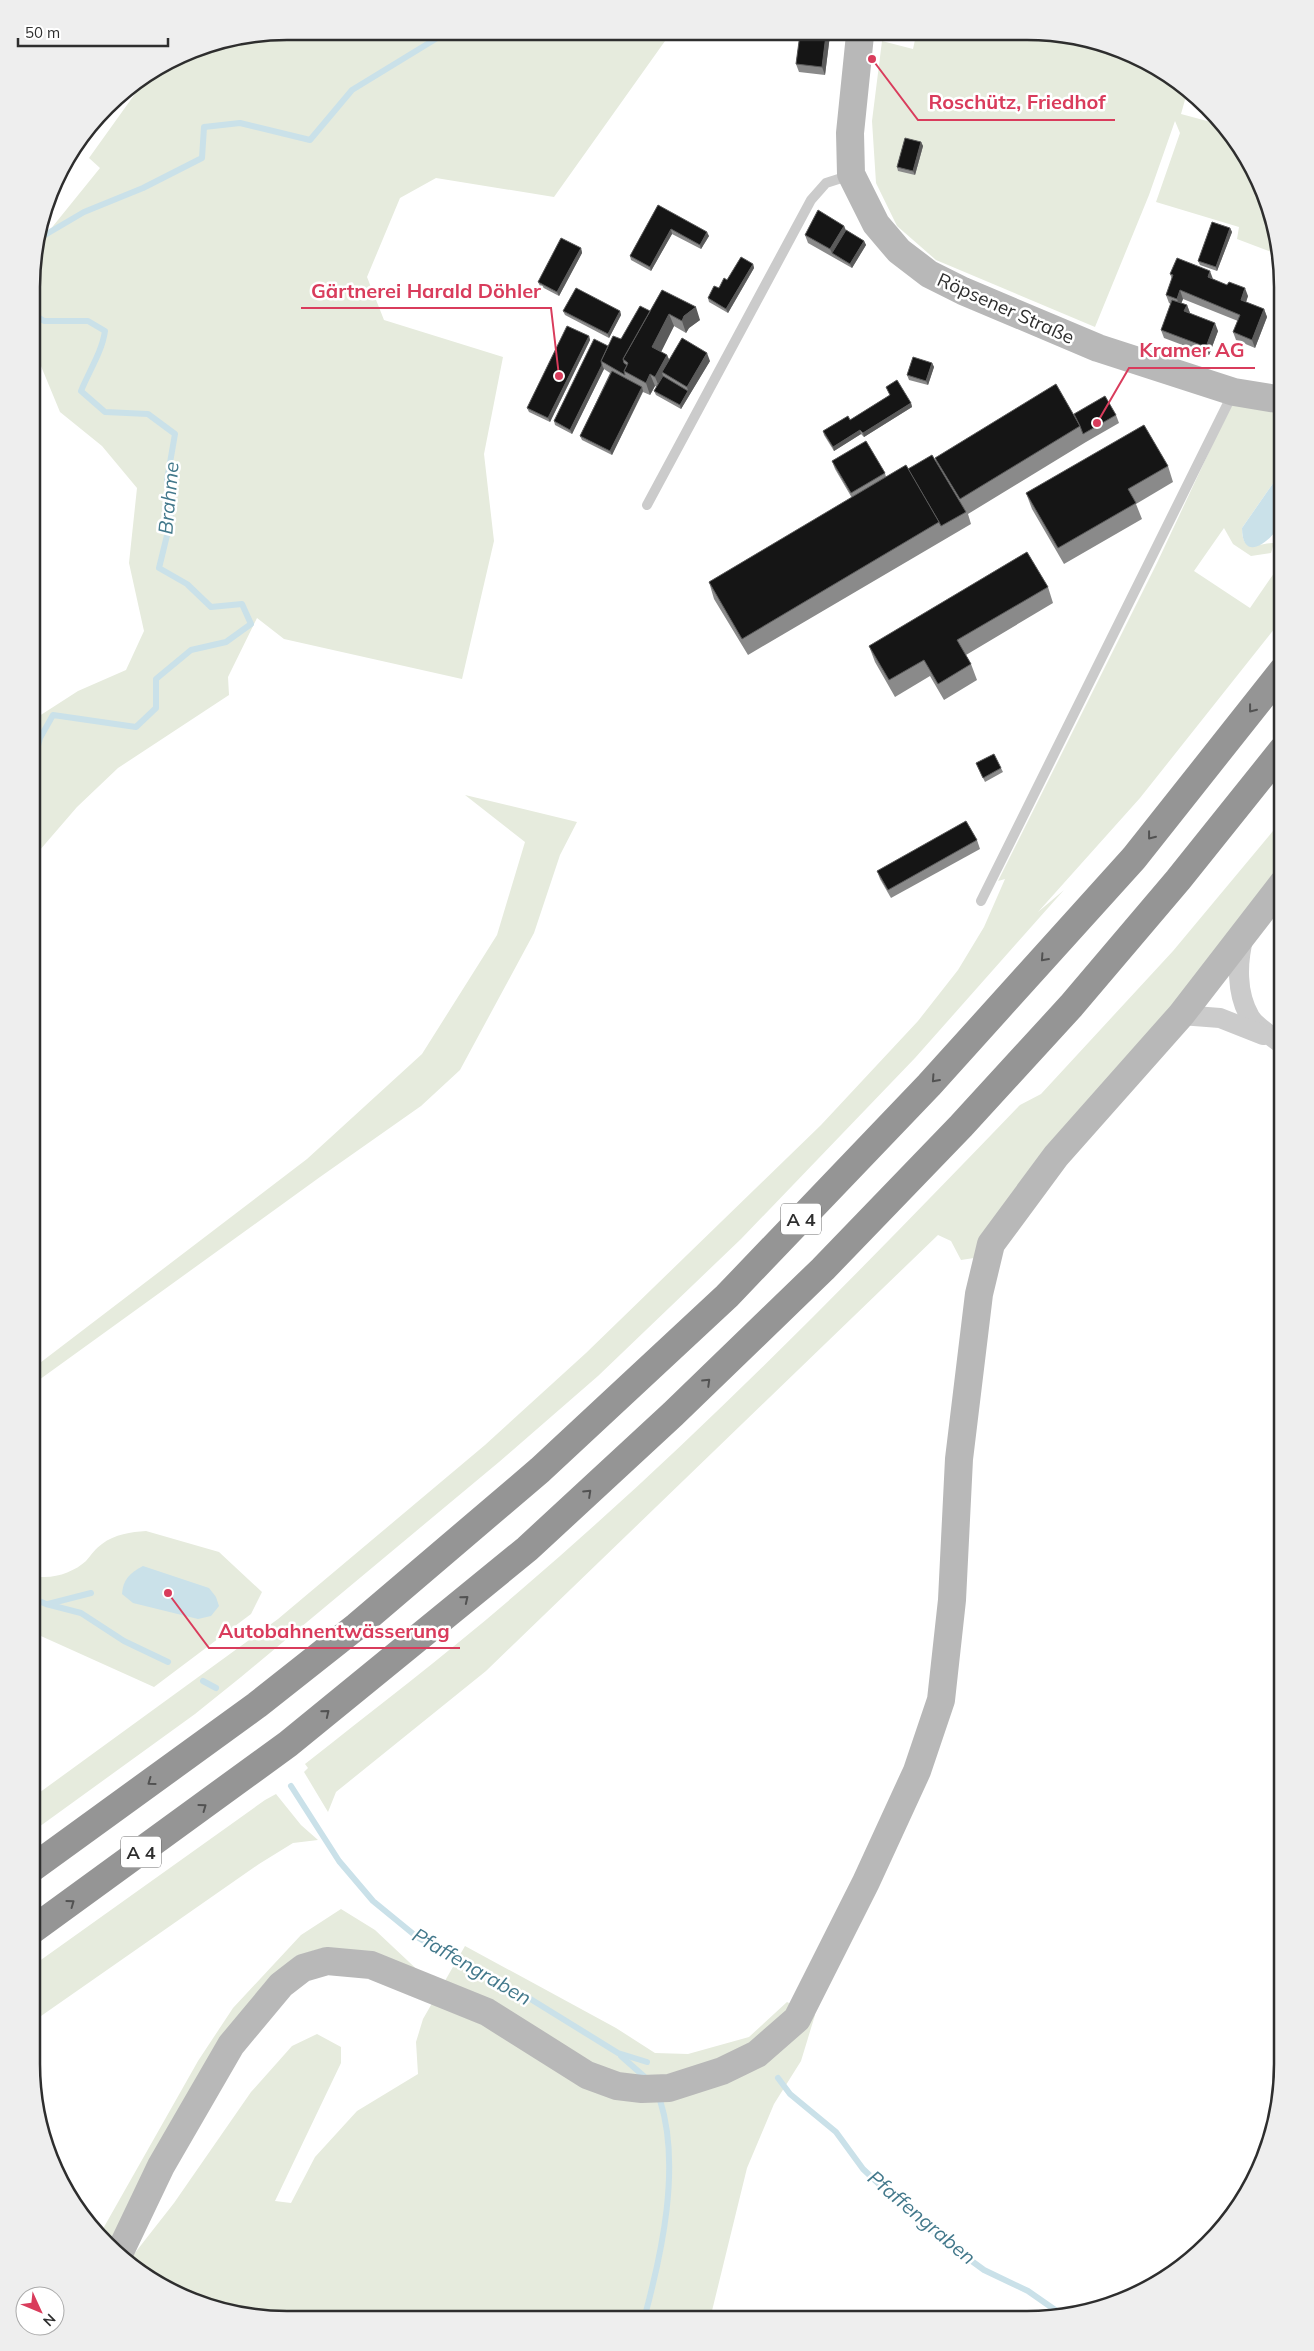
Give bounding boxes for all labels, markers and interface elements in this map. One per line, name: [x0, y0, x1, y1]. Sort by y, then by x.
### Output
scale bar: [18, 15, 168, 47]
text: 50 m: [25, 23, 60, 42]
callout: Roschütz, Friedhof: [918, 85, 1115, 120]
text: Roschütz, Friedhof: [928, 89, 1106, 114]
street label: Röpsener Straße: [934, 267, 1078, 349]
callout: Gärtnerei Harald Döhler: [301, 273, 551, 308]
text: Gärtnerei Harald Döhler: [311, 278, 541, 303]
callout: Kramer AG: [1129, 333, 1255, 368]
text: Kramer AG: [1139, 337, 1245, 362]
water label: Brahme: [152, 460, 184, 535]
one-way arrow: [1249, 703, 1258, 712]
one-way arrow: [1149, 830, 1157, 839]
one-way arrow: [1041, 952, 1050, 961]
one-way arrow: [932, 1073, 941, 1082]
road number: A 4: [781, 1204, 821, 1234]
one-way arrow: [701, 1379, 710, 1388]
one-way arrow: [582, 1490, 591, 1499]
one-way arrow: [459, 1597, 468, 1605]
callout: Autobahnentwässerung: [209, 1613, 460, 1648]
text: Autobahnentwässerung: [218, 1618, 450, 1643]
one-way arrow: [320, 1709, 329, 1718]
one-way arrow: [147, 1776, 157, 1785]
one-way arrow: [197, 1804, 207, 1813]
road number: A 4: [121, 1836, 161, 1868]
one-way arrow: [65, 1900, 75, 1909]
water label: Pfaffengraben: [408, 1922, 536, 2010]
water label: Pfaffengraben: [863, 2165, 981, 2269]
north arrow: [15, 2286, 65, 2336]
text: N: [39, 2310, 59, 2330]

